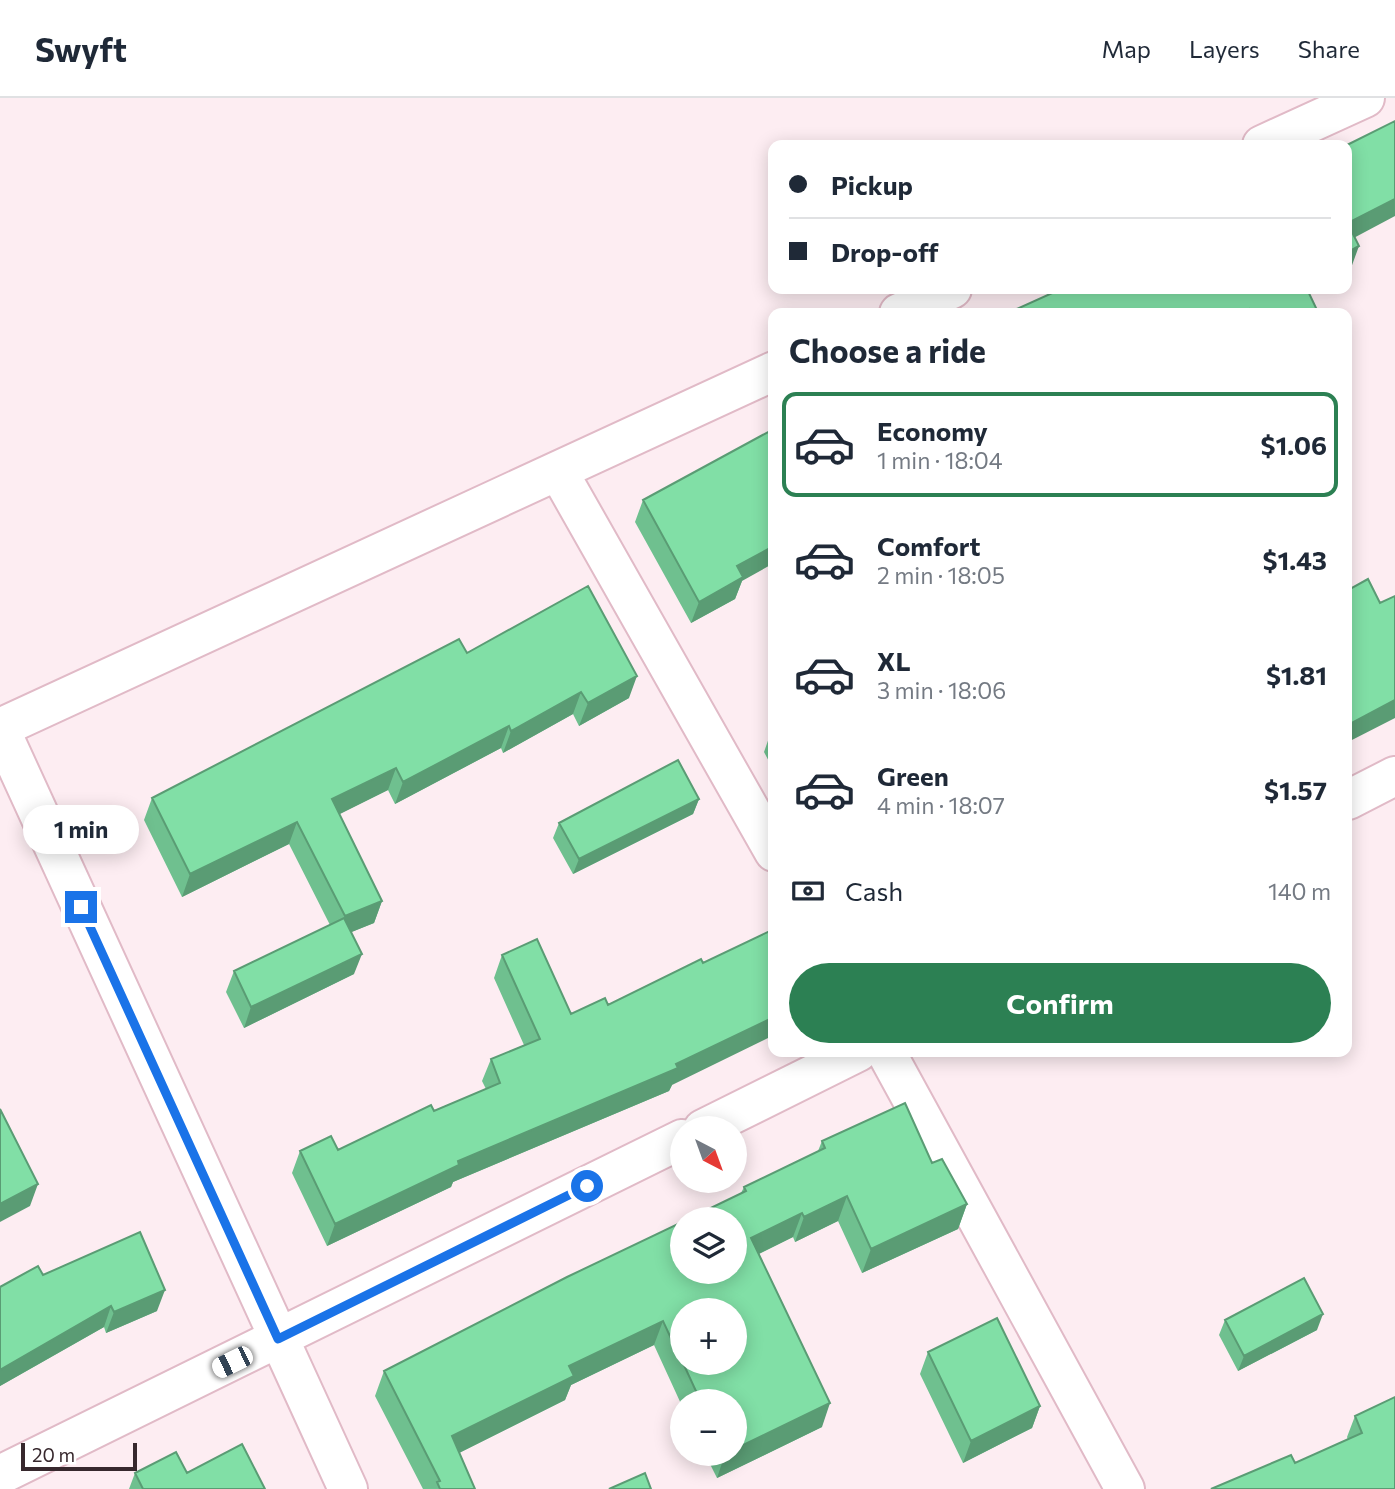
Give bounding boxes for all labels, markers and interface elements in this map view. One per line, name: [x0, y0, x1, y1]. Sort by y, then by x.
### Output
text: Swyft: [35, 28, 127, 69]
text: Map: [1102, 34, 1151, 63]
text: Layers: [1189, 34, 1260, 63]
text: Share: [1298, 34, 1360, 63]
text: Pickup: [831, 169, 913, 200]
text: Drop-off: [831, 236, 938, 267]
text: Choose a ride: [789, 330, 986, 370]
icon: car: [793, 413, 856, 476]
text: Economy: [877, 415, 988, 446]
text: $1.06: [1260, 429, 1327, 460]
text: 1 min · 18:04: [877, 446, 1003, 474]
icon: car: [793, 528, 856, 591]
text: Comfort: [877, 530, 980, 561]
text: $1.43: [1263, 544, 1327, 575]
text: 2 min · 18:05: [877, 561, 1005, 589]
icon: car: [793, 643, 856, 706]
text: XL: [877, 645, 911, 676]
text: $1.81: [1266, 659, 1327, 690]
text: 3 min · 18:06: [877, 676, 1006, 704]
icon: car: [793, 758, 856, 821]
text: Green: [877, 760, 949, 791]
text: $1.57: [1264, 774, 1327, 805]
text: 4 min · 18:07: [877, 791, 1005, 819]
callout: 1 min: [23, 806, 139, 854]
text: 1 min: [54, 815, 108, 843]
icon: cash: [789, 872, 827, 910]
text: Cash: [845, 875, 903, 906]
text: 140 m: [1268, 877, 1331, 905]
route end: [65, 891, 97, 923]
button: Confirm: [789, 963, 1331, 1043]
north arrow: [670, 1116, 747, 1194]
map controls: [670, 1116, 747, 1466]
route start: [571, 1170, 603, 1202]
button: layers: [670, 1207, 747, 1284]
button: +: [670, 1298, 747, 1375]
car: [209, 1343, 256, 1381]
button: −: [670, 1389, 747, 1466]
scale bar: [21, 1440, 136, 1472]
text: 20 m: [32, 1443, 75, 1466]

